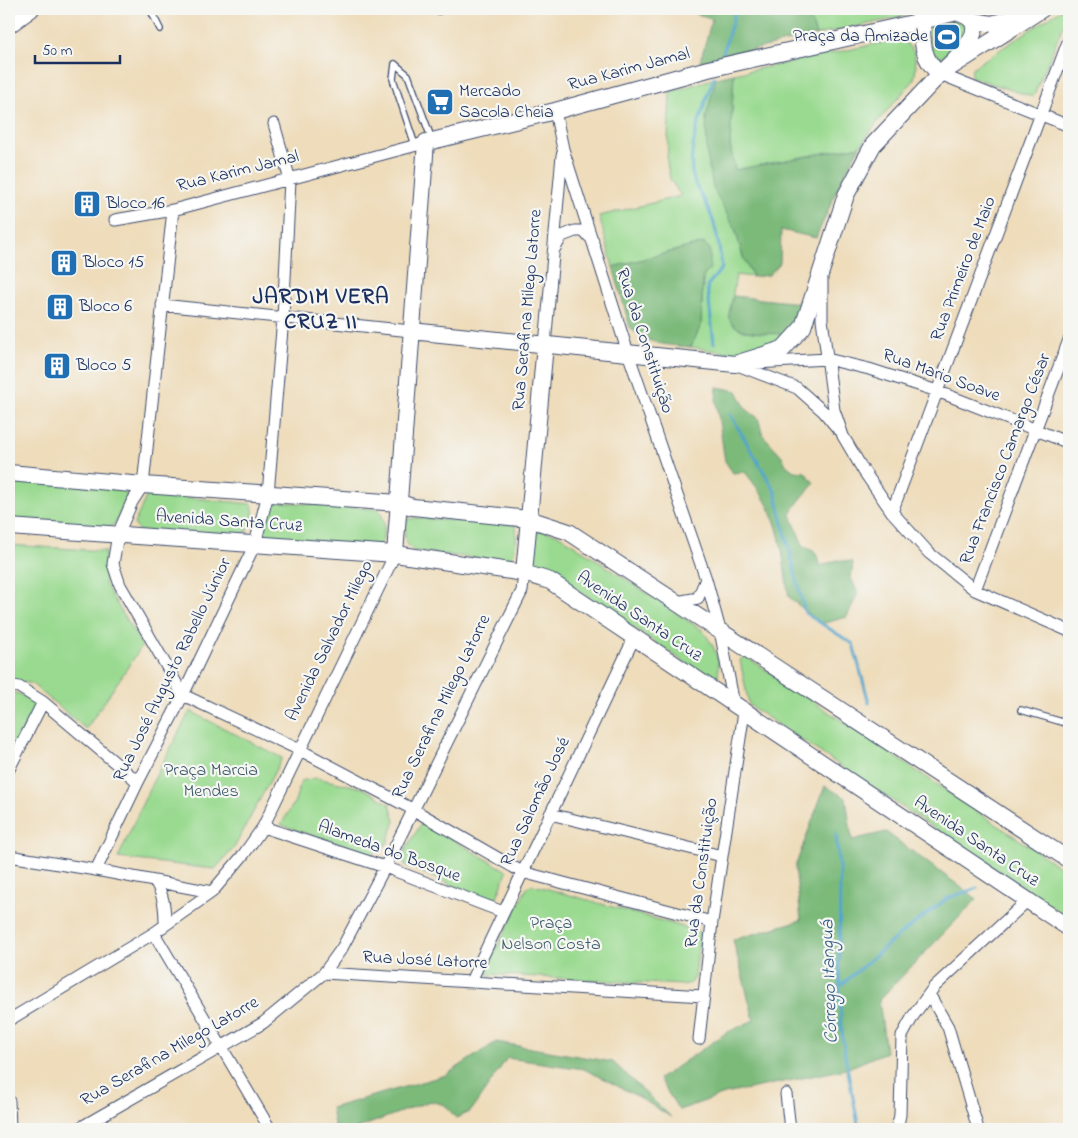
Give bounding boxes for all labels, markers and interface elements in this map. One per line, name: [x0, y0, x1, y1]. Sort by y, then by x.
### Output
sports icon: Praça da Amizade: [932, 22, 962, 52]
place label: Praça da Amizade: [793, 24, 929, 50]
scale bar: [35, 32, 120, 64]
text: 50 m: [42, 40, 73, 62]
street label: Rua Karim Jamal: [565, 41, 693, 99]
place label: Mercado Sacola Cheia: [459, 79, 554, 126]
supermarket icon: Mercado Sacola Cheia: [425, 87, 455, 117]
street label: Rua Karim Jamal: [174, 144, 302, 200]
building icon: Bloco 16: [72, 189, 102, 219]
place label: Bloco 16: [105, 191, 165, 217]
street label: Rua Primeiro de Maio: [924, 193, 1004, 345]
street label: Rua Serafina Milego Latorre: [506, 207, 551, 412]
building icon: Bloco 15: [49, 248, 79, 278]
place label: Bloco 15: [82, 250, 144, 276]
street label: Rua da Constituição: [608, 265, 680, 417]
district label: JARDIM VERA CRUZ II: [252, 282, 390, 339]
building icon: Bloco 6: [45, 292, 75, 322]
place label: Bloco 6: [78, 294, 132, 320]
street label: Rua Mario Soave: [878, 343, 1005, 410]
street label: Rua Francisco Camargo César: [954, 349, 1059, 569]
building icon: Bloco 5: [42, 351, 72, 381]
place label: Bloco 5: [75, 353, 132, 379]
street label: Avenida Santa Cruz: [155, 504, 304, 540]
street label: Rua José Augusto Rabello Júnior: [107, 553, 240, 787]
street label: Avenida Salvador Milego: [280, 556, 381, 726]
street label: Avenida Santa Cruz: [571, 565, 707, 669]
street label: Rua Serafina Milego Latorre: [386, 610, 499, 804]
street label: Rua Salomão José: [495, 732, 578, 871]
park label: Praça Marcia Mendes: [164, 758, 258, 805]
street label: Avenida Santa Cruz: [908, 790, 1044, 894]
street label: Rua da Constituição: [679, 796, 725, 950]
street label: Alameda do Bosque: [314, 814, 465, 890]
park label: Praça Nelson Costa: [501, 911, 601, 958]
water label: Córrego Itanguá: [814, 919, 847, 1044]
street label: Rua José Latorre: [362, 945, 489, 977]
street label: Rua Serafina Milego Latorre: [76, 990, 265, 1115]

